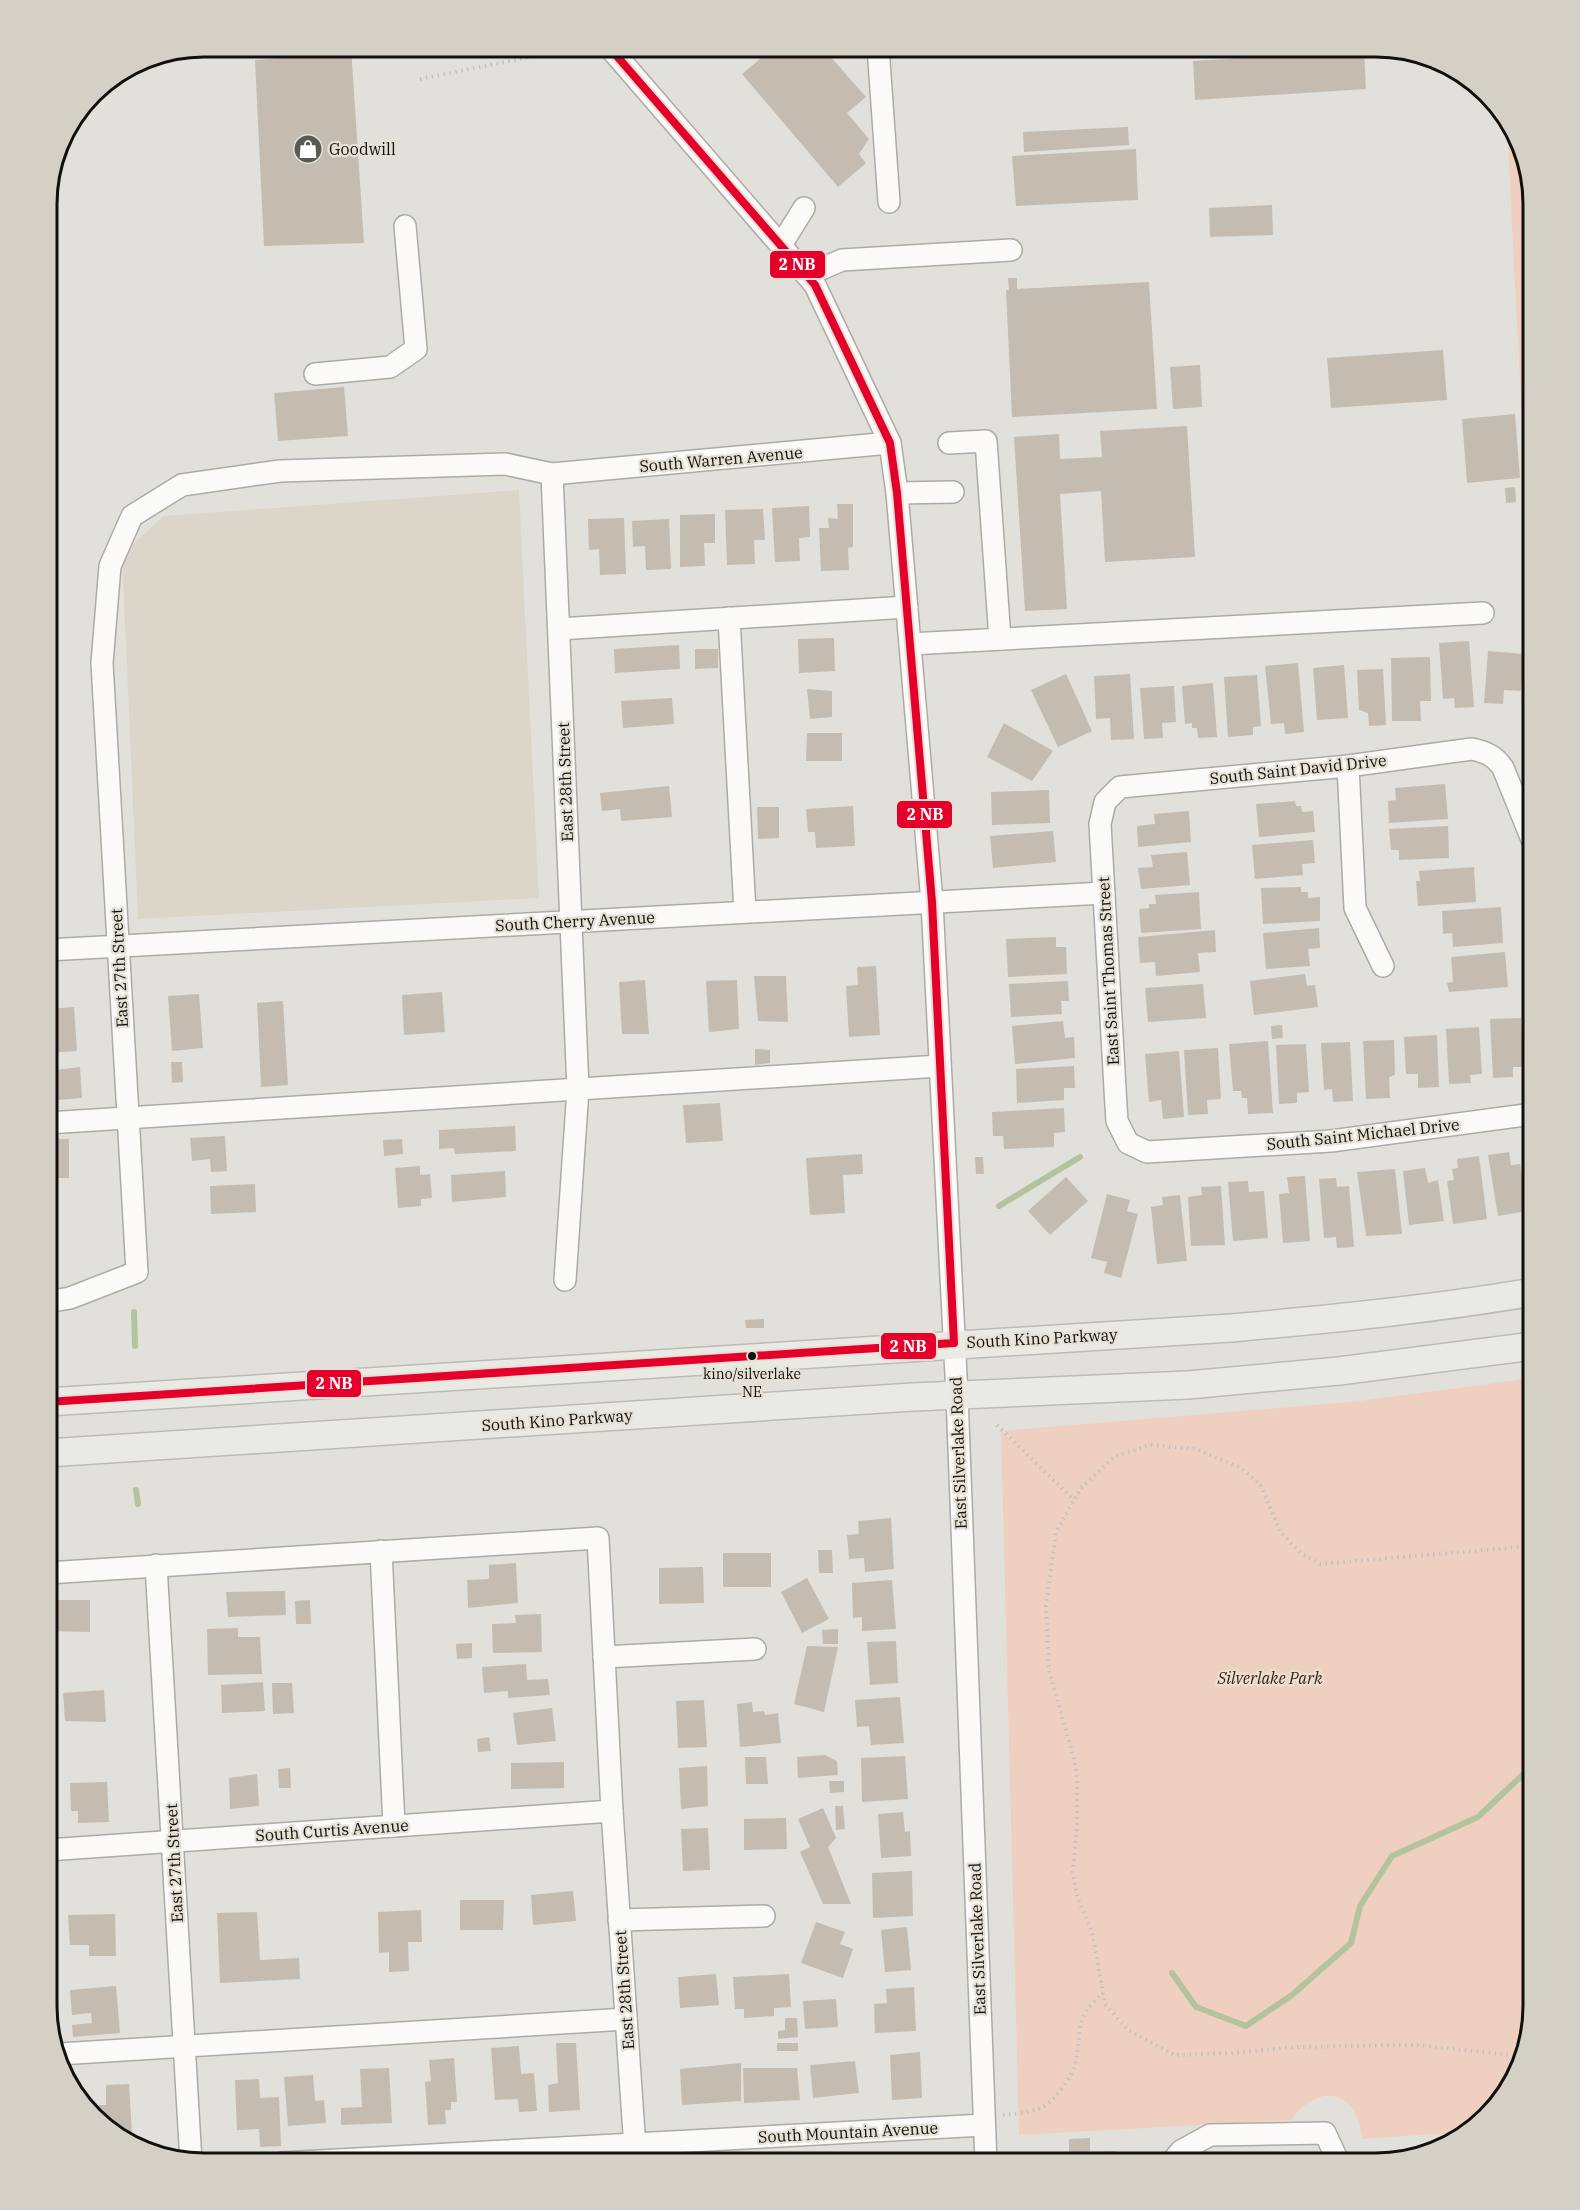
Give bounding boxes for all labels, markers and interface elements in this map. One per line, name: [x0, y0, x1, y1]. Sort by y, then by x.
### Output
shop icon: Goodwill: [292, 133, 324, 165]
place label: Goodwill: [329, 139, 396, 159]
line badge: 2 NB: [769, 250, 826, 279]
text: 2 NB: [778, 254, 816, 274]
street label: South Warren Avenue: [639, 442, 803, 476]
street label: East 28th Street: [553, 722, 577, 842]
street label: South Saint David Drive: [1209, 750, 1387, 788]
line badge: 2 NB: [896, 800, 953, 829]
text: 2 NB: [906, 804, 944, 824]
street label: East Saint Thomas Street: [1093, 876, 1123, 1066]
street label: East 27th Street: [106, 907, 132, 1028]
street label: South Cherry Avenue: [495, 907, 655, 935]
street label: South Saint Michael Drive: [1266, 1114, 1460, 1154]
street label: South Kino Parkway: [966, 1324, 1119, 1352]
line badge: 2 NB: [880, 1332, 937, 1360]
text: 2 NB: [889, 1336, 927, 1356]
marker: kino/silverlake NE: [746, 1350, 758, 1362]
place label: kino/silverlake NE: [703, 1365, 801, 1401]
line badge: 2 NB: [306, 1369, 362, 1398]
text: 2 NB: [315, 1373, 353, 1393]
street label: East Silverlake Road: [945, 1376, 971, 1530]
street label: South Kino Parkway: [481, 1405, 634, 1435]
park label: Silverlake Park: [1217, 1668, 1323, 1688]
street label: East 27th Street: [161, 1802, 187, 1923]
street label: South Curtis Avenue: [255, 1815, 409, 1845]
street label: East Silverlake Road: [964, 1862, 990, 2016]
street label: East 28th Street: [610, 1929, 638, 2050]
street label: South Mountain Avenue: [757, 2117, 939, 2147]

